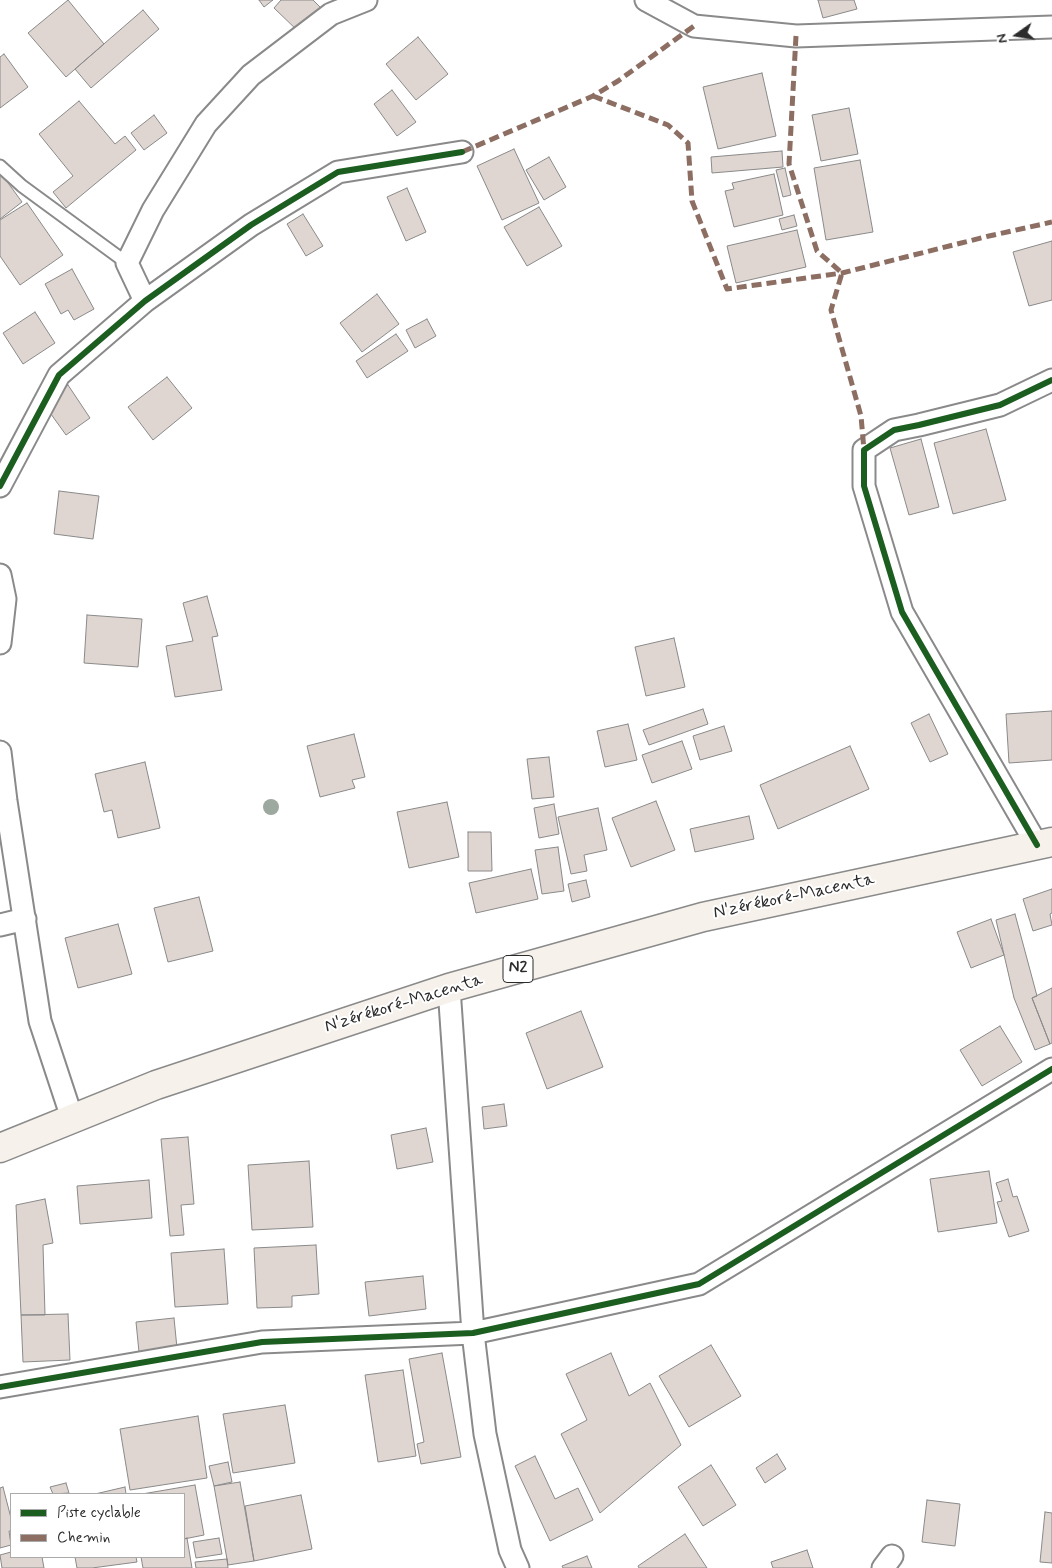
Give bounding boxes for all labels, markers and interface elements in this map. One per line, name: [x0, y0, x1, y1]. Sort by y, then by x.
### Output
north arrow: [992, 10, 1042, 60]
text: N: [993, 32, 1012, 45]
street label: N'zérékoré-Macenta: [711, 869, 877, 925]
road number: N2: [503, 956, 533, 982]
street label: N'zérékoré-Macenta: [322, 970, 486, 1038]
legend: [10, 1493, 185, 1558]
text: Piste cyclable: [57, 1503, 141, 1523]
text: Chemin: [57, 1528, 110, 1548]

